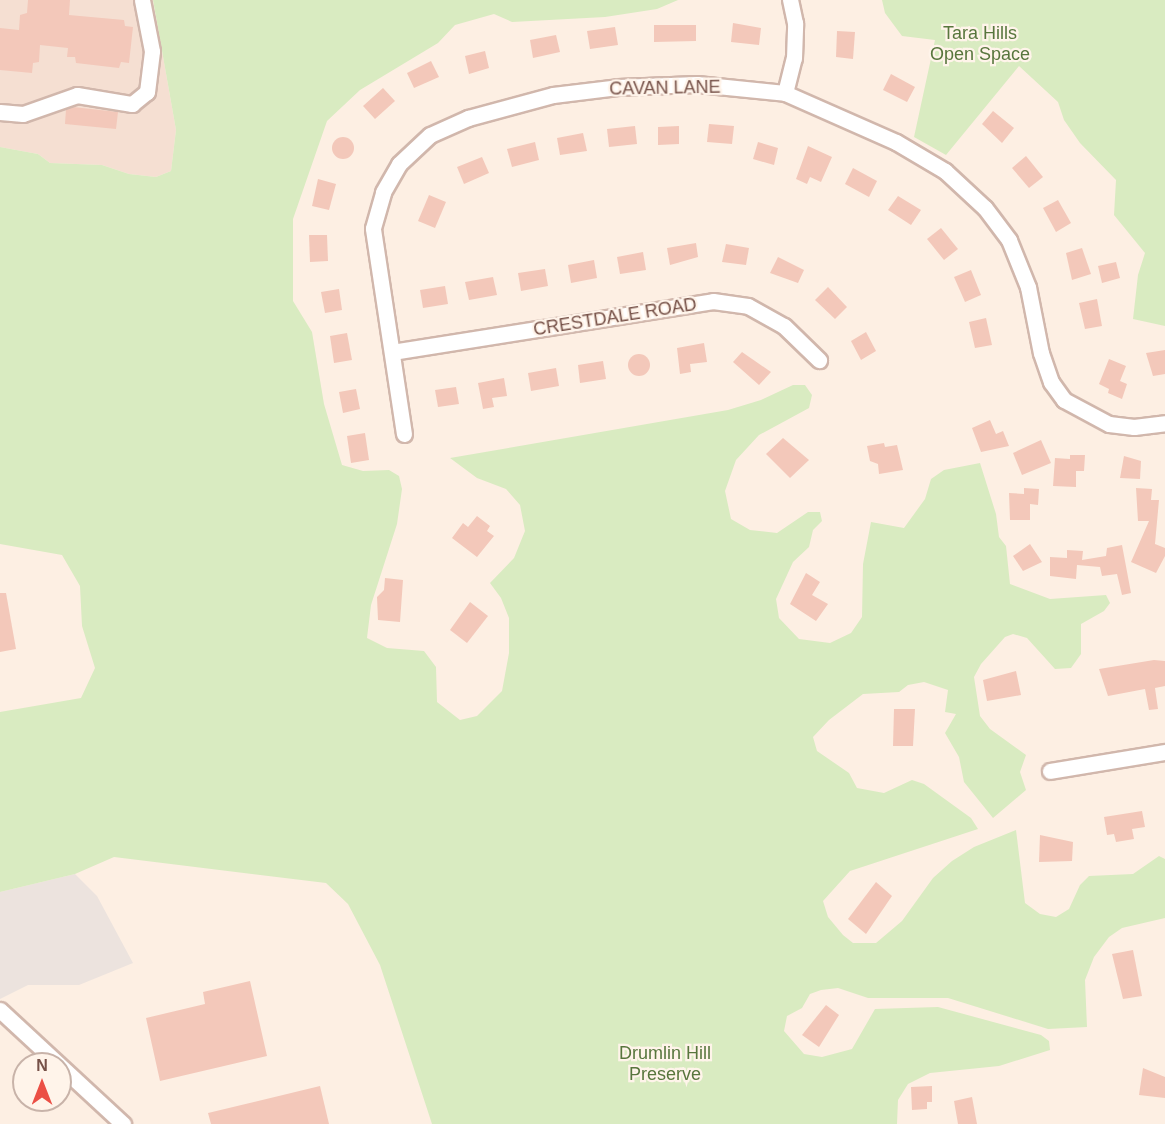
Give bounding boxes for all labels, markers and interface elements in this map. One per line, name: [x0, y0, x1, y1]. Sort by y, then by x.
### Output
park label: Tara Hills Open Space: [930, 23, 1030, 66]
street label: CAVAN LANE: [609, 76, 721, 100]
street label: CRESTDALE ROAD: [532, 293, 698, 341]
park label: Drumlin Hill Preserve: [619, 1043, 711, 1086]
north arrow: [12, 1052, 72, 1112]
text: N: [36, 1057, 48, 1074]

